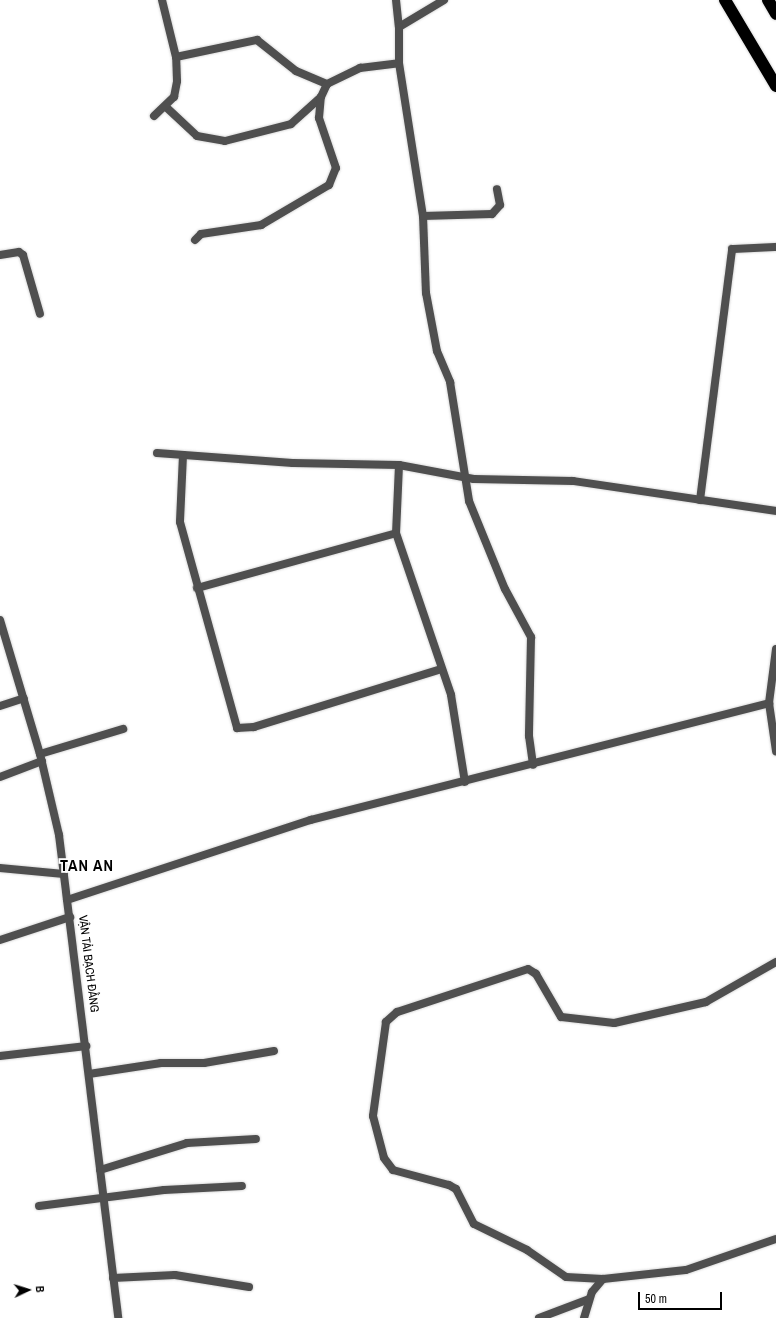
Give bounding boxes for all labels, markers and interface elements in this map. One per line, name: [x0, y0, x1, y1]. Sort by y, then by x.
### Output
district label: TAN AN: [60, 855, 114, 875]
street label: VẬN TẢI BẠCH ĐẰNG: [75, 914, 101, 1014]
north arrow: [8, 1270, 48, 1310]
scale bar: [640, 1284, 724, 1310]
text: B: [33, 1285, 47, 1293]
text: 50 m: [645, 1291, 667, 1307]

